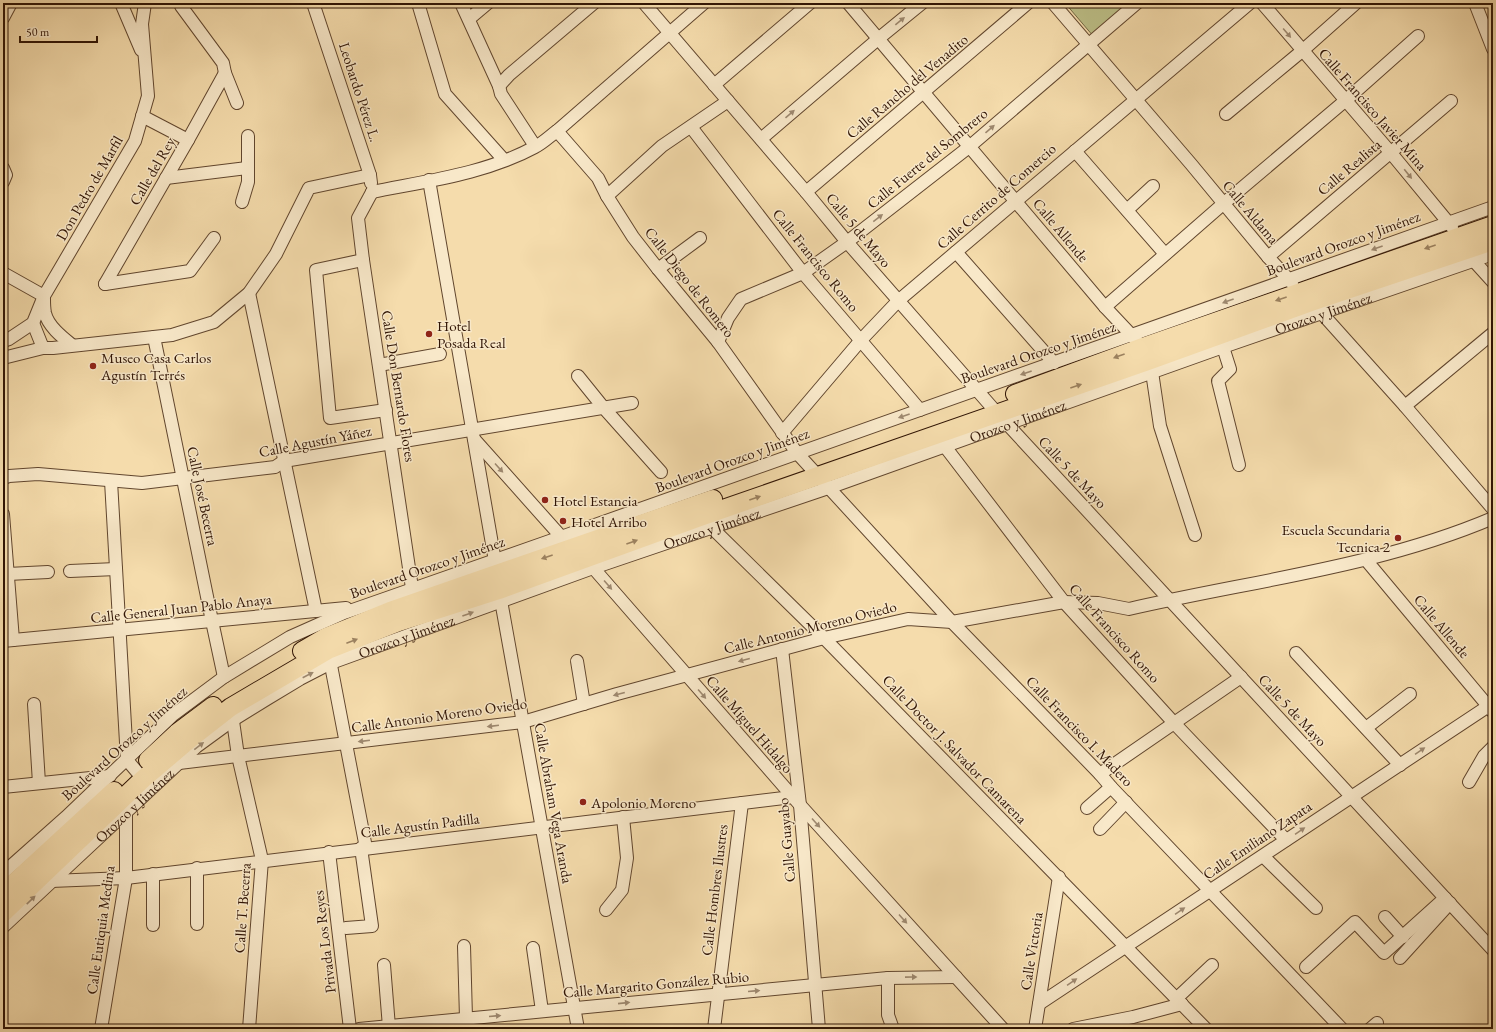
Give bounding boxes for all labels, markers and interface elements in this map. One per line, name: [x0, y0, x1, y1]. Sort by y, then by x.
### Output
one-way arrow: [895, 16, 906, 25]
scale bar: [20, 18, 97, 44]
text: 50 m: [26, 24, 50, 40]
one-way arrow: [1282, 28, 1291, 37]
street label: Calle Rancho del Venadito: [842, 29, 972, 143]
street label: Leobardo Pérez L.: [335, 40, 385, 144]
street label: Calle Francisco Javier Mina: [1315, 44, 1431, 174]
street label: Calle Fuerte del Sombrero: [863, 103, 991, 213]
one-way arrow: [785, 109, 796, 118]
one-way arrow: [985, 124, 996, 133]
street label: Don Pedro de Marfil: [51, 132, 127, 244]
street label: Calle del Rey: [125, 133, 179, 209]
street label: Calle Realista: [1313, 135, 1385, 199]
street label: Calle Cerrito de Comercio: [932, 139, 1060, 253]
one-way arrow: [1404, 168, 1413, 179]
street label: Calle Aldama: [1219, 176, 1283, 248]
street label: Calle 5 de Mayo: [822, 189, 896, 271]
street label: Calle Allende: [1029, 194, 1093, 266]
street label: Calle Francisco Romo: [769, 205, 863, 315]
street label: Boulevard Orozco y Jiménez: [1263, 206, 1423, 280]
one-way arrow: [872, 214, 883, 223]
street label: Calle Diego de Romero: [641, 223, 739, 341]
one-way arrow: [1423, 244, 1435, 250]
one-way arrow: [1370, 245, 1382, 251]
street label: Orozco y Jiménez: [1272, 287, 1374, 338]
one-way arrow: [1274, 296, 1286, 302]
one-way arrow: [1222, 298, 1234, 304]
street label: Calle Don Bernardo Flores: [378, 309, 420, 463]
place label: Hotel Posada Real: [437, 316, 506, 352]
street label: Boulevard Orozco y Jiménez: [958, 316, 1118, 387]
marker: Hotel Posada Real: [424, 329, 434, 339]
place label: Museo Casa Carlos Agustín Terrés: [100, 348, 212, 384]
one-way arrow: [1112, 354, 1124, 360]
marker: Museo Casa Carlos Agustín Terrés: [88, 361, 98, 371]
one-way arrow: [1020, 370, 1032, 376]
one-way arrow: [1070, 383, 1082, 389]
street label: Orozco y Jiménez: [966, 394, 1068, 446]
one-way arrow: [897, 413, 909, 419]
street label: Calle Agustín Yáñez: [257, 421, 373, 461]
street label: Boulevard Orozco y Jiménez: [652, 423, 812, 497]
street label: Calle 5 de Mayo: [1035, 432, 1111, 512]
street label: Calle José Becerra: [183, 445, 223, 547]
one-way arrow: [495, 463, 504, 473]
place label: Hotel Estancia: [553, 491, 637, 510]
marker: Hotel Estancia: [540, 495, 550, 505]
one-way arrow: [749, 495, 761, 501]
street label: Orozco y Jiménez: [661, 502, 763, 553]
place label: Hotel Arribo: [571, 512, 647, 531]
marker: Hotel Arribo: [558, 516, 568, 526]
place label: Escuela Secundaria Tecnica 2: [1281, 520, 1391, 556]
street label: Boulevard Orozco y Jiménez: [347, 531, 507, 602]
marker: Escuela Secundaria Tecnica 2: [1393, 533, 1403, 543]
one-way arrow: [627, 538, 639, 544]
one-way arrow: [540, 554, 552, 560]
street label: Calle Francisco Romo: [1065, 579, 1165, 687]
one-way arrow: [603, 581, 612, 590]
street label: Calle General Juan Pablo Anaya: [89, 589, 273, 627]
street label: Calle Allende: [1410, 590, 1474, 662]
street label: Calle Antonio Moreno Oviedo: [722, 596, 898, 658]
street label: Orozco y Jiménez: [355, 610, 457, 662]
one-way arrow: [463, 611, 475, 617]
one-way arrow: [346, 637, 358, 643]
one-way arrow: [738, 657, 750, 663]
street label: Calle Doctor J. Salvador Camarena: [879, 670, 1031, 828]
street label: Calle 5 de Mayo: [1255, 670, 1331, 750]
street label: Calle Miguel Hidalgo: [702, 671, 798, 777]
one-way arrow: [302, 672, 313, 678]
street label: Calle Francisco I. Madero: [1022, 672, 1138, 790]
street label: Boulevard Orozco y Jiménez: [58, 682, 190, 804]
one-way arrow: [698, 689, 707, 699]
one-way arrow: [613, 691, 625, 697]
street label: Calle Antonio Moreno Oviedo: [350, 693, 528, 737]
street label: Calle Abraham Vega Aranda: [530, 721, 578, 885]
one-way arrow: [487, 722, 499, 729]
one-way arrow: [358, 738, 370, 745]
one-way arrow: [193, 741, 204, 750]
one-way arrow: [1414, 748, 1426, 755]
street label: Orozco y Jiménez: [91, 763, 177, 845]
place label: Apolonio Moreno: [590, 793, 696, 812]
marker: Apolonio Moreno: [578, 797, 588, 807]
street label: Calle Guayabo: [773, 797, 799, 883]
street label: Calle Emiliano Zapata: [1199, 797, 1315, 883]
street label: Calle Agustín Padilla: [359, 808, 481, 842]
one-way arrow: [811, 818, 821, 828]
street label: Calle Hombres Ilustres: [697, 823, 732, 957]
one-way arrow: [1295, 827, 1305, 835]
street label: Calle T. Becerra: [229, 862, 255, 954]
street label: Calle Eutiquia Medina: [82, 864, 118, 996]
street label: Privada Los Reyes: [308, 889, 340, 994]
one-way arrow: [26, 896, 36, 905]
one-way arrow: [1174, 907, 1186, 914]
street label: Calle Victoria: [1015, 910, 1047, 992]
one-way arrow: [899, 914, 908, 925]
street label: Calle Margarito González Rubio: [562, 966, 750, 1002]
one-way arrow: [905, 974, 917, 981]
one-way arrow: [1066, 979, 1078, 986]
one-way arrow: [748, 988, 760, 994]
one-way arrow: [618, 1000, 630, 1007]
one-way arrow: [489, 1012, 501, 1019]

